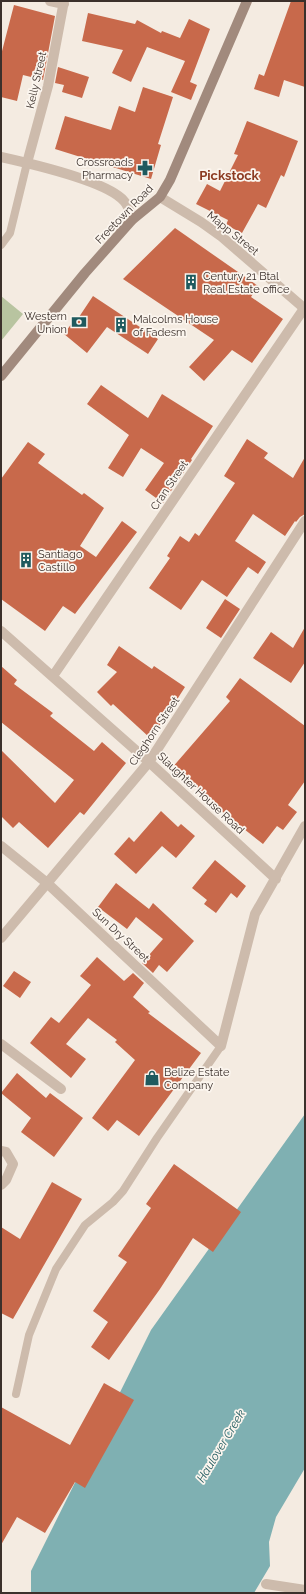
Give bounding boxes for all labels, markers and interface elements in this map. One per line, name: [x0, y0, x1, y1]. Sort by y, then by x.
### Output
street label: Kelly Street: [24, 50, 49, 110]
place label: Crossroads Pharmacy: [76, 156, 133, 182]
pharmacy icon: Crossroads Pharmacy: [136, 159, 154, 177]
district label: Pickstock: [199, 168, 260, 183]
street label: Freetown Road: [93, 182, 156, 247]
street label: Mapp Street: [204, 209, 261, 258]
place label: Century 21 Btal Real Estate office: [203, 270, 290, 296]
building icon: Century 21 Btal Real Estate office: [182, 273, 200, 291]
place label: Western Union: [24, 310, 67, 336]
bank icon: Western Union: [70, 313, 88, 331]
place label: Malcolms House of Fadesm: [133, 313, 219, 339]
building icon: Malcolms House of Fadesm: [112, 316, 130, 334]
street label: Cran Street: [148, 458, 191, 513]
place label: Santiago Castillo: [38, 548, 83, 574]
building icon: Santiago Castillo: [17, 551, 35, 569]
street label: Cleghorn Street: [127, 694, 182, 768]
street label: Slaughter House Road: [155, 750, 247, 837]
street label: Sun Dry Street: [89, 906, 152, 965]
place label: Belize Estate Company: [164, 1066, 230, 1092]
shop icon: Belize Estate Company: [143, 1069, 161, 1087]
water label: Haulover Creek: [194, 1407, 249, 1485]

